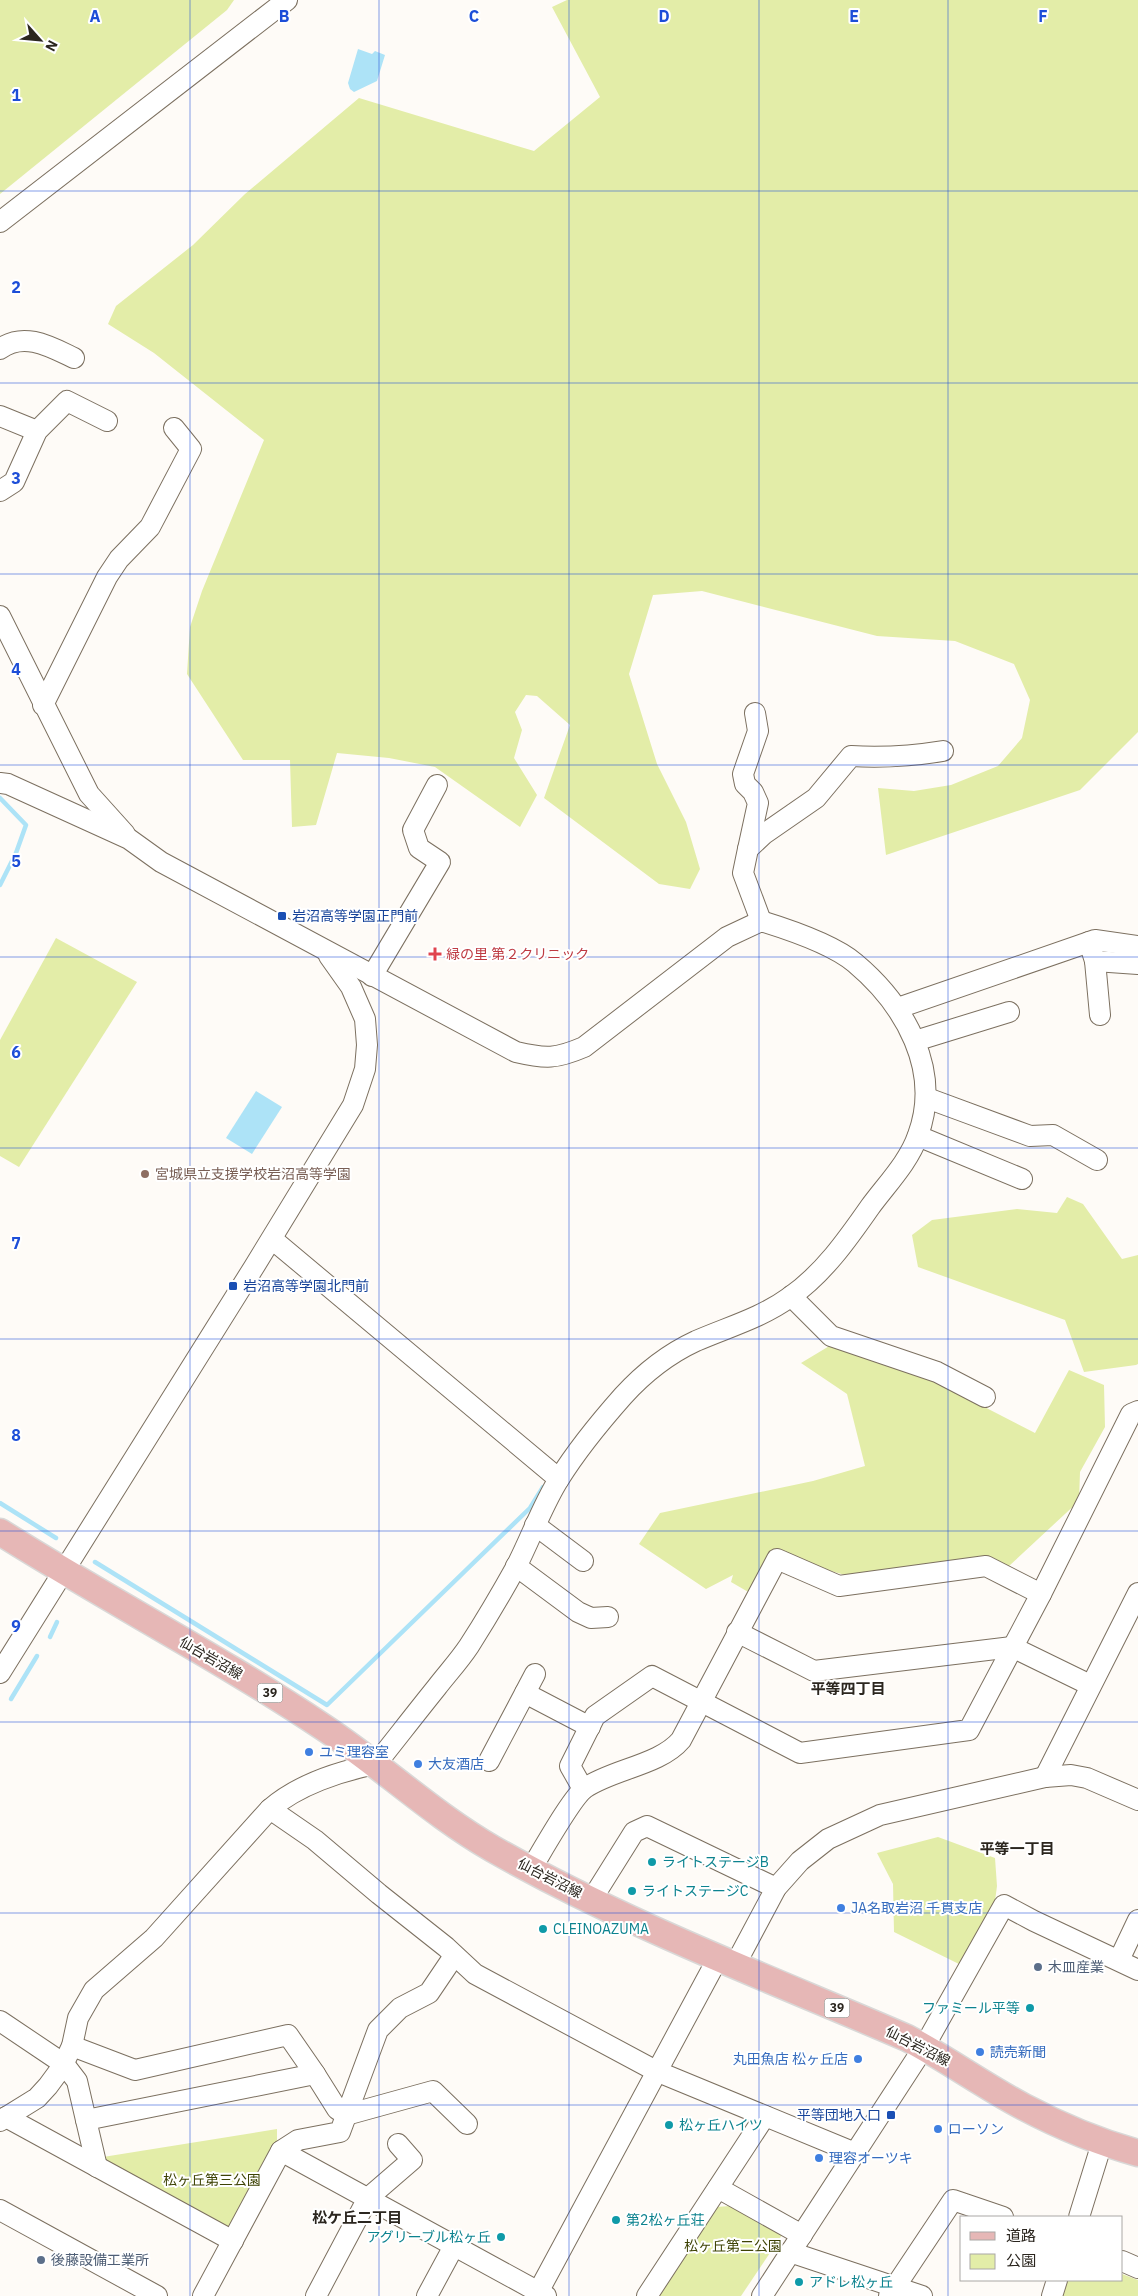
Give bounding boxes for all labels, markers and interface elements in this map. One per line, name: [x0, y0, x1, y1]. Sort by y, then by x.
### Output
text: A: [90, 6, 101, 26]
text: B: [279, 6, 290, 26]
text: C: [469, 6, 479, 26]
text: D: [658, 6, 670, 26]
text: E: [849, 6, 859, 26]
text: F: [1038, 6, 1048, 26]
north arrow: [15, 15, 65, 65]
text: N: [41, 37, 62, 55]
text: 1: [11, 85, 21, 105]
text: 2: [11, 277, 21, 297]
text: 3: [11, 468, 21, 488]
text: 4: [11, 659, 21, 679]
text: 5: [11, 851, 21, 871]
place label: 岩沼高等学園正門前: [292, 907, 418, 925]
marker: 岩沼高等学園正門前: [276, 910, 288, 922]
place label: 緑の里 第２クリニック: [446, 945, 589, 963]
marker: 緑の里 第２クリニック: [428, 947, 442, 961]
text: 6: [11, 1042, 21, 1062]
place label: 宮城県立支援学校岩沼高等学園: [155, 1165, 351, 1183]
marker: 宮城県立支援学校岩沼高等学園: [139, 1168, 151, 1180]
text: 7: [11, 1233, 21, 1253]
place label: 岩沼高等学園北門前: [243, 1277, 369, 1295]
marker: 岩沼高等学園北門前: [227, 1280, 239, 1292]
text: 8: [11, 1425, 21, 1445]
text: 9: [11, 1616, 21, 1636]
street label: 仙台岩沼線: [176, 1633, 246, 1683]
district label: 平等四丁目: [810, 1679, 886, 1698]
road number: 39: [258, 1684, 282, 1702]
place label: ユミ理容室: [319, 1743, 389, 1761]
marker: ユミ理容室: [303, 1746, 315, 1758]
place label: 大友酒店: [428, 1755, 484, 1773]
marker: 大友酒店: [412, 1758, 424, 1770]
district label: 平等一丁目: [979, 1839, 1055, 1858]
place label: ライトステージB: [662, 1853, 769, 1871]
street label: 仙台岩沼線: [515, 1854, 585, 1902]
marker: ライトステージB: [646, 1856, 658, 1868]
place label: ライトステージC: [642, 1882, 749, 1900]
marker: ライトステージC: [626, 1885, 638, 1897]
place label: JA名取岩沼 千貫支店: [851, 1899, 982, 1917]
marker: JA名取岩沼 千貫支店: [835, 1902, 847, 1914]
place label: CLEINOAZUMA: [553, 1920, 649, 1938]
marker: CLEINOAZUMA: [537, 1923, 549, 1935]
place label: 木皿産業: [1048, 1958, 1104, 1976]
marker: 木皿産業: [1032, 1961, 1044, 1973]
road number: 39: [824, 1999, 850, 2018]
place label: ファミール平等: [922, 1999, 1020, 2017]
marker: ファミール平等: [1024, 2002, 1036, 2014]
street label: 仙台岩沼線: [883, 2022, 953, 2070]
place label: 読売新聞: [990, 2043, 1046, 2061]
marker: 読売新聞: [974, 2046, 986, 2058]
place label: 丸田魚店 松ヶ丘店: [733, 2050, 848, 2068]
marker: 丸田魚店 松ヶ丘店: [852, 2053, 864, 2065]
place label: 平等団地入口: [797, 2106, 881, 2124]
marker: 平等団地入口: [885, 2109, 897, 2121]
place label: 松ヶ丘ハイツ: [679, 2116, 763, 2134]
marker: 松ヶ丘ハイツ: [663, 2119, 675, 2131]
place label: ローソン: [948, 2120, 1004, 2138]
marker: ローソン: [932, 2123, 944, 2135]
place label: 理容オーツキ: [829, 2149, 913, 2167]
marker: 理容オーツキ: [813, 2152, 825, 2164]
park label: 松ヶ丘第三公園: [163, 2171, 261, 2189]
district label: 松ケ丘二丁目: [312, 2208, 402, 2227]
place label: 第2松ヶ丘荘: [626, 2211, 704, 2229]
marker: 第2松ヶ丘荘: [610, 2214, 622, 2226]
legend: [960, 2216, 1123, 2281]
text: 道路: [1006, 2226, 1036, 2245]
place label: アグリーブル松ヶ丘: [367, 2228, 491, 2246]
marker: アグリーブル松ヶ丘: [495, 2231, 507, 2243]
park label: 松ヶ丘第二公園: [684, 2237, 782, 2255]
place label: 後藤設備工業所: [51, 2251, 149, 2269]
text: 公園: [1006, 2251, 1036, 2270]
marker: 後藤設備工業所: [35, 2254, 47, 2266]
place label: アドレ松ヶ丘: [809, 2273, 893, 2291]
marker: アドレ松ヶ丘: [793, 2276, 805, 2288]

